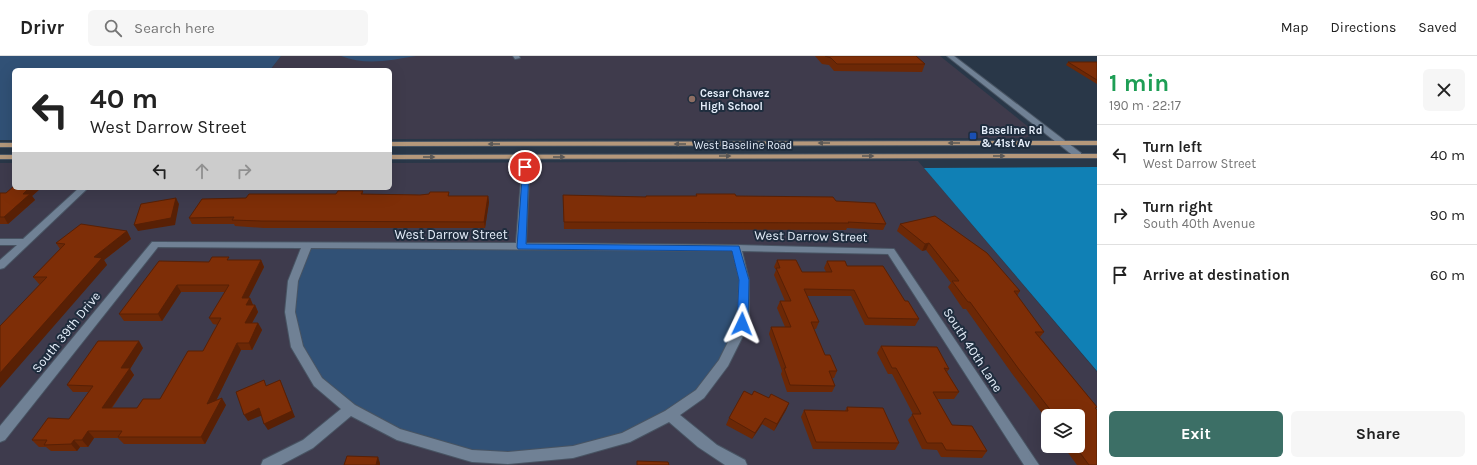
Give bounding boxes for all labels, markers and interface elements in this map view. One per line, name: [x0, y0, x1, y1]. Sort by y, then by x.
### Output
search box: [88, 10, 368, 46]
text: Drivr: [20, 17, 64, 39]
icon: search: [102, 17, 124, 39]
text: Search here: [134, 19, 215, 37]
text: Map: [1281, 19, 1309, 36]
text: Directions: [1331, 19, 1396, 36]
text: Saved: [1418, 19, 1457, 36]
text: 1 min: [1109, 69, 1169, 97]
button: close: [1423, 69, 1465, 111]
text: 40 m: [90, 82, 158, 115]
icon: left: [24, 84, 76, 136]
place label: Cesar Chavez High School: [700, 87, 769, 113]
marker: Cesar Chavez High School: [687, 94, 697, 104]
text: 190 m · 22:17: [1109, 98, 1181, 113]
text: West Darrow Street: [90, 116, 247, 138]
place label: Baseline Rd & 41st Av: [981, 124, 1042, 150]
marker: Baseline Rd & 41st Av: [968, 131, 978, 141]
text: Turn left: [1143, 138, 1202, 156]
street label: West Baseline Road: [694, 139, 792, 152]
one-way arrow: [817, 140, 830, 146]
one-way arrow: [947, 140, 960, 146]
one-way arrow: [487, 141, 500, 147]
one-way arrow: [673, 141, 686, 147]
icon: left: [1109, 144, 1131, 166]
text: 40 m: [1430, 146, 1465, 164]
pin: [508, 150, 542, 184]
one-way arrow: [719, 153, 732, 159]
one-way arrow: [862, 153, 875, 159]
one-way arrow: [993, 153, 1006, 159]
one-way arrow: [423, 154, 436, 160]
one-way arrow: [553, 154, 566, 160]
icon: arrive: [514, 156, 536, 178]
text: West Darrow Street: [1143, 156, 1256, 171]
icon: left: [149, 160, 171, 182]
icon: ahead: [191, 160, 213, 182]
icon: right: [233, 160, 255, 182]
text: Turn right: [1143, 198, 1213, 216]
icon: right: [1109, 204, 1131, 226]
text: 90 m: [1430, 206, 1465, 224]
text: South 40th Avenue: [1143, 216, 1255, 231]
street label: West Darrow Street: [394, 227, 508, 242]
street label: West Darrow Street: [754, 228, 868, 244]
icon: arrive: [1109, 264, 1131, 286]
text: Arrive at destination: [1143, 266, 1290, 284]
text: 60 m: [1430, 266, 1465, 284]
street label: South 39th Drive: [29, 288, 104, 376]
position arrow: [721, 303, 763, 345]
street label: South 40th Lane: [940, 305, 1006, 395]
map controls: [1041, 409, 1085, 453]
button: layers: [1041, 409, 1085, 453]
button: Exit: [1109, 411, 1283, 457]
button: Share: [1291, 411, 1465, 457]

